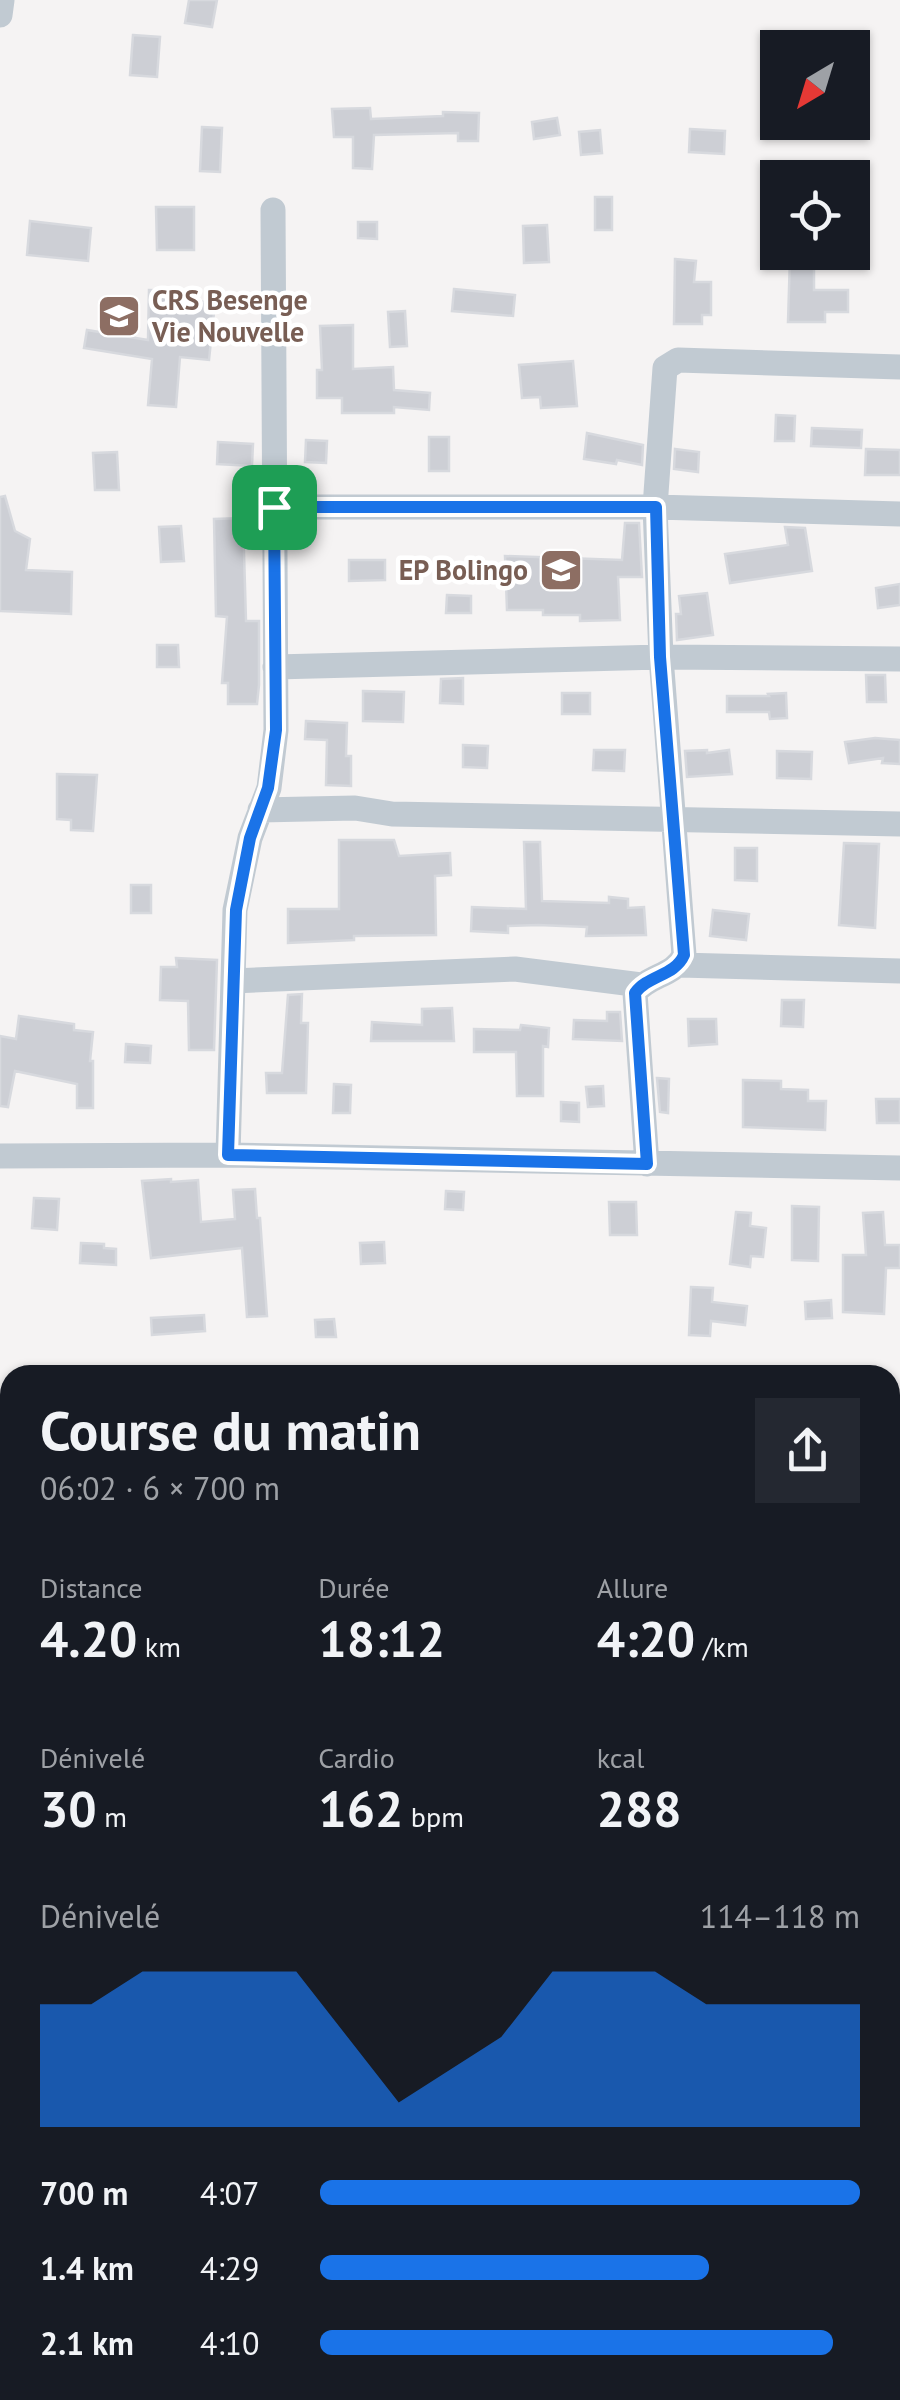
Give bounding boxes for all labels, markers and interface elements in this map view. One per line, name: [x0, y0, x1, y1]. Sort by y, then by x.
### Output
north arrow: [760, 30, 870, 140]
map controls: [760, 30, 870, 270]
button: locate: [760, 160, 870, 270]
place label: CRS Besenge Vie Nouvelle: [151, 281, 308, 350]
school or university icon: CRS Besenge Vie Nouvelle: [96, 293, 142, 339]
pin: [232, 465, 317, 550]
icon: arrive: [247, 480, 302, 535]
school or university icon: EP Bolingo: [538, 547, 584, 593]
place label: EP Bolingo: [399, 551, 528, 588]
text: Course du matin: [40, 1394, 421, 1465]
button: share: [755, 1398, 860, 1503]
text: 06:02 · 6 × 700 m: [40, 1467, 280, 1509]
text: Distance: [40, 1569, 143, 1606]
text: Durée: [318, 1569, 389, 1606]
text: Allure: [597, 1569, 668, 1606]
text: 4.20: [40, 1606, 137, 1671]
text: 18:12: [318, 1606, 445, 1671]
text: 4:20: [597, 1606, 695, 1671]
text: km: [137, 1628, 181, 1665]
text: /km: [695, 1628, 749, 1665]
text: Dénivelé: [40, 1739, 145, 1776]
text: Cardio: [318, 1739, 395, 1776]
text: kcal: [597, 1739, 644, 1776]
text: 30: [40, 1776, 97, 1841]
text: 162: [318, 1776, 403, 1841]
text: 288: [597, 1776, 682, 1841]
text: m: [97, 1798, 127, 1835]
text: bpm: [403, 1798, 464, 1835]
text: Dénivelé: [40, 1895, 160, 1937]
text: 114–118 m: [700, 1895, 860, 1937]
text: 700 m: [40, 2172, 128, 2214]
text: 4:07: [200, 2172, 259, 2214]
text: 1.4 km: [40, 2247, 134, 2289]
text: 4:29: [200, 2247, 259, 2289]
text: 2.1 km: [40, 2322, 134, 2364]
text: 4:10: [200, 2322, 259, 2364]

